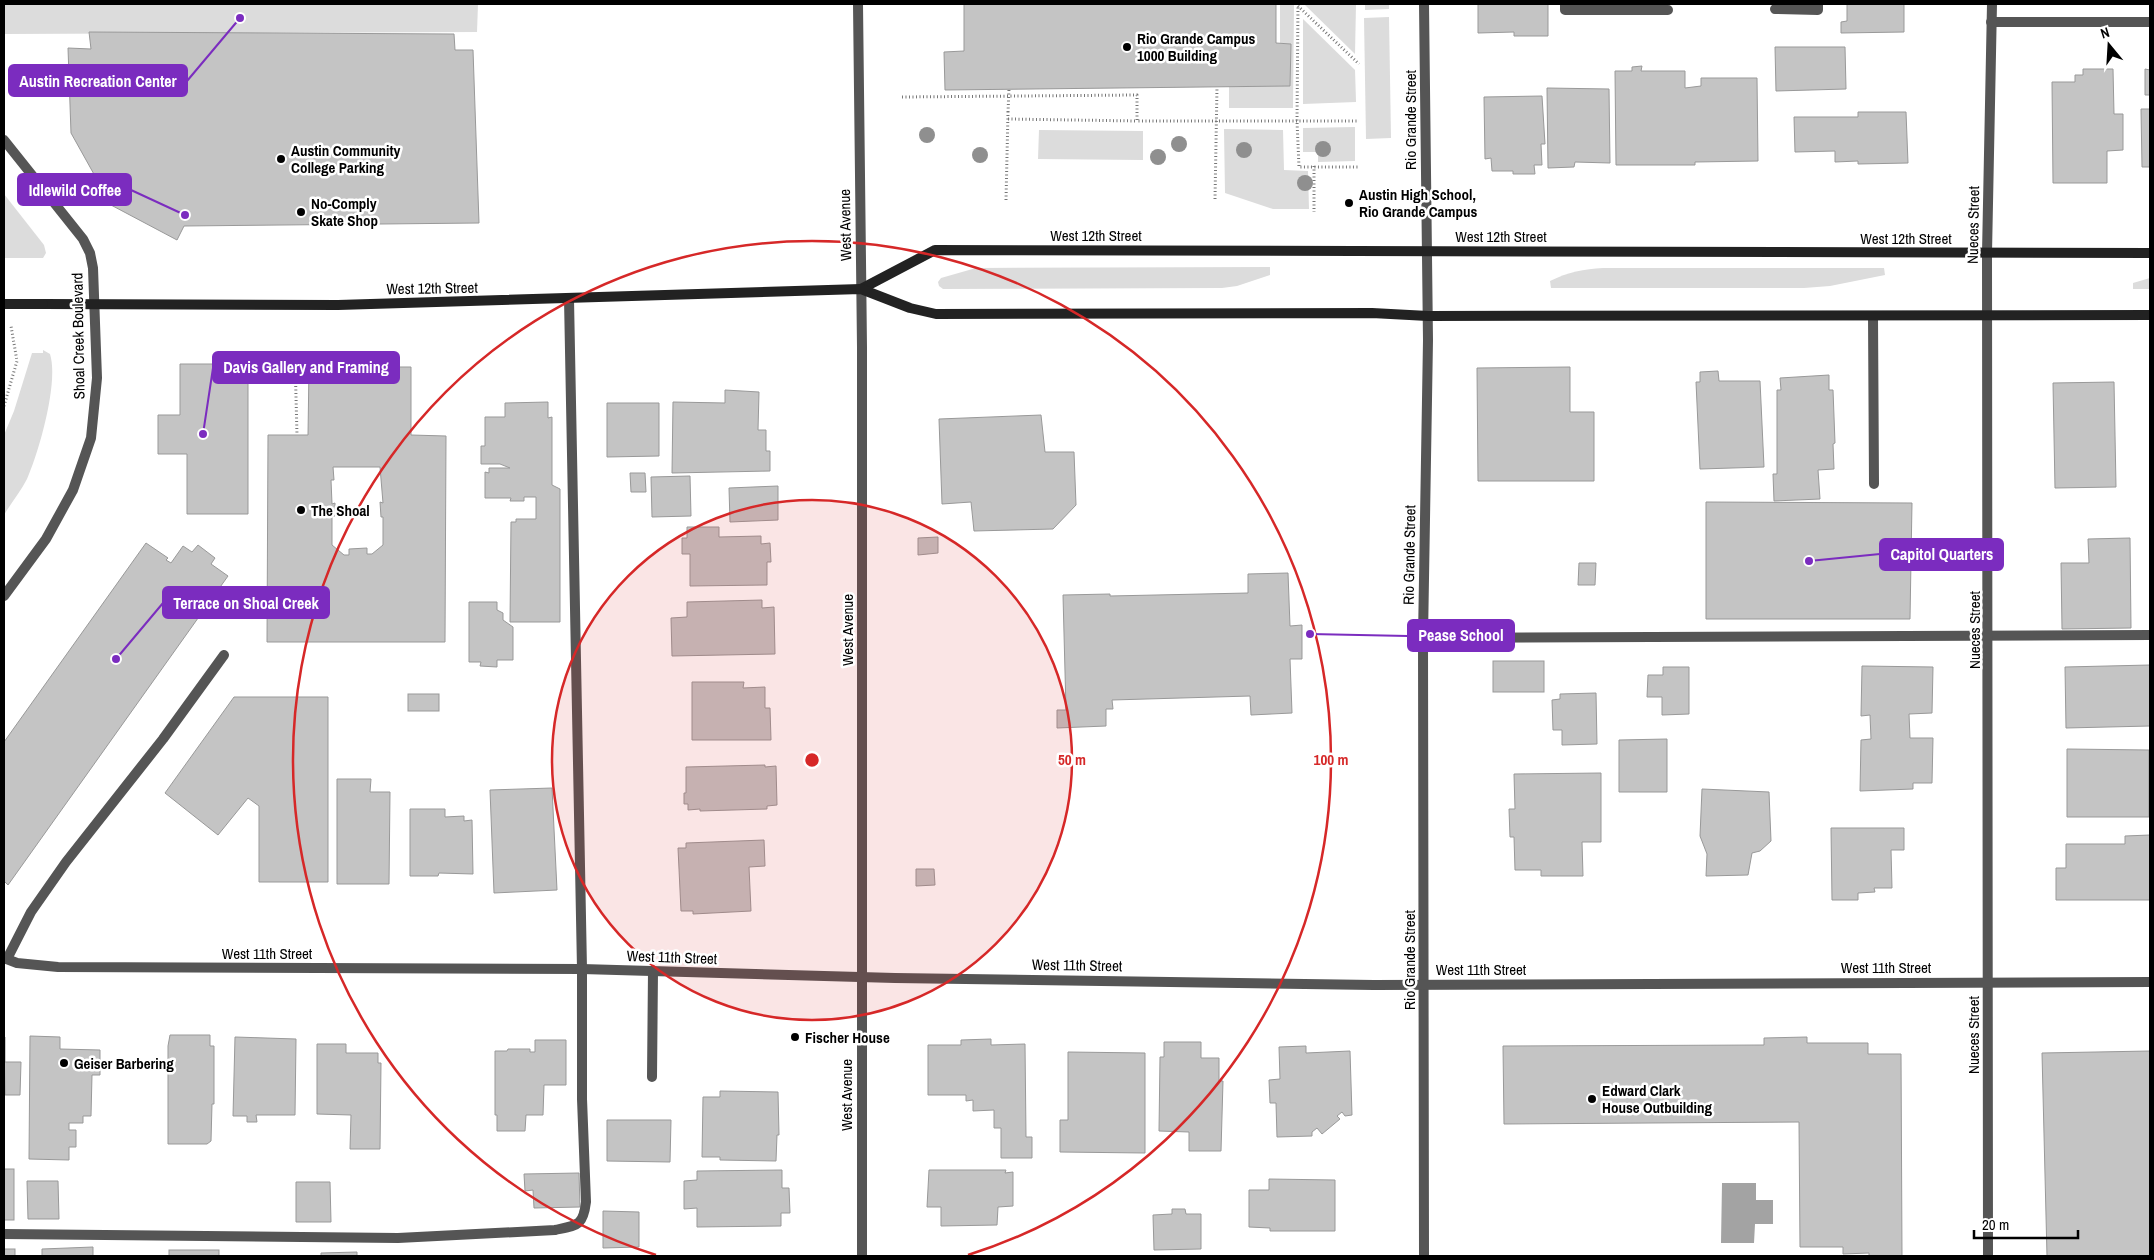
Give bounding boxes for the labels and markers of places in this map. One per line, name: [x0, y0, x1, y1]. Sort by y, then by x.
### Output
place label: Rio Grande Campus 1000 Building: [1137, 28, 1255, 66]
marker: Rio Grande Campus 1000 Building: [1121, 41, 1133, 53]
callout: Austin Recreation Center: [9, 65, 187, 96]
place label: Austin Community College Parking: [291, 140, 400, 178]
marker: Austin Community College Parking: [275, 153, 287, 165]
callout: Idlewild Coffee: [18, 174, 131, 205]
place label: Austin High School, Rio Grande Campus: [1359, 184, 1477, 222]
place label: No-Comply Skate Shop: [311, 193, 378, 231]
marker: Austin High School, Rio Grande Campus: [1343, 197, 1355, 209]
marker: No-Comply Skate Shop: [295, 206, 307, 218]
callout: Davis Gallery and Framing: [213, 352, 399, 383]
place label: The Shoal: [311, 500, 370, 521]
marker: The Shoal: [295, 504, 307, 516]
callout: Capitol Quarters: [1880, 539, 2003, 570]
callout: Terrace on Shoal Creek: [163, 587, 329, 618]
callout: Pease School: [1408, 620, 1514, 651]
centre of rings: [803, 751, 821, 769]
place label: Fischer House: [805, 1027, 890, 1048]
marker: Fischer House: [789, 1031, 801, 1043]
place label: Geiser Barbering: [74, 1053, 174, 1074]
marker: Geiser Barbering: [58, 1057, 70, 1069]
place label: Edward Clark House Outbuilding: [1602, 1080, 1713, 1118]
marker: Edward Clark House Outbuilding: [1586, 1093, 1598, 1105]

